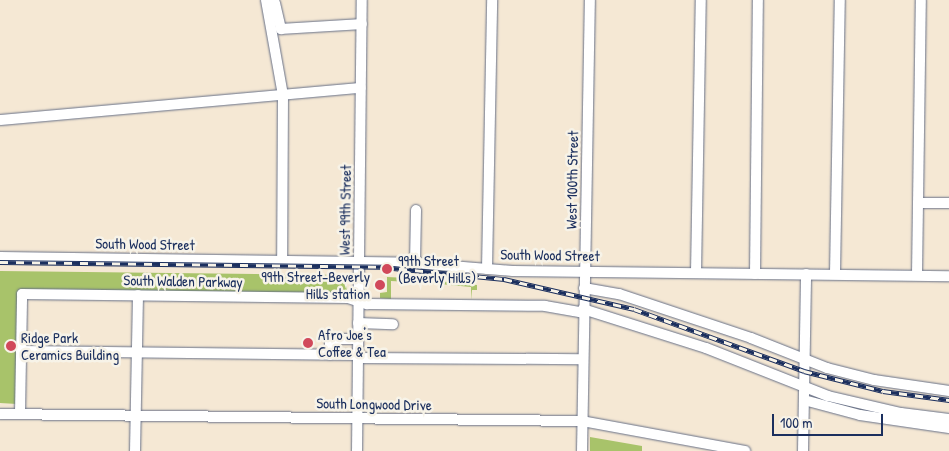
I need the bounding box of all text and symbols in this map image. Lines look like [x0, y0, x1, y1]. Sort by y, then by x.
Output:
street label: West 100th Street [562, 131, 582, 229]
street label: West 99th Street [335, 165, 355, 255]
street label: South Wood Street [95, 234, 195, 254]
street label: South Wood Street [500, 245, 600, 265]
place label: 99th Street (Beverly Hills) [398, 251, 476, 286]
marker: 99th Street (Beverly Hills) [380, 262, 394, 276]
place label: 99th Street–Beverly Hills station [261, 267, 370, 302]
street label: South Walden Parkway [123, 271, 243, 291]
marker: 99th Street–Beverly Hills station [374, 279, 386, 291]
place label: Afro Joe's Coffee & Tea [318, 325, 386, 360]
place label: Ridge Park Ceramics Building [21, 328, 119, 363]
marker: Afro Joe's Coffee & Tea [302, 337, 314, 349]
marker: Ridge Park Ceramics Building [5, 340, 17, 352]
street label: South Longwood Drive [316, 394, 432, 414]
scale bar [774, 404, 885, 436]
text: 100 m [780, 412, 813, 433]

